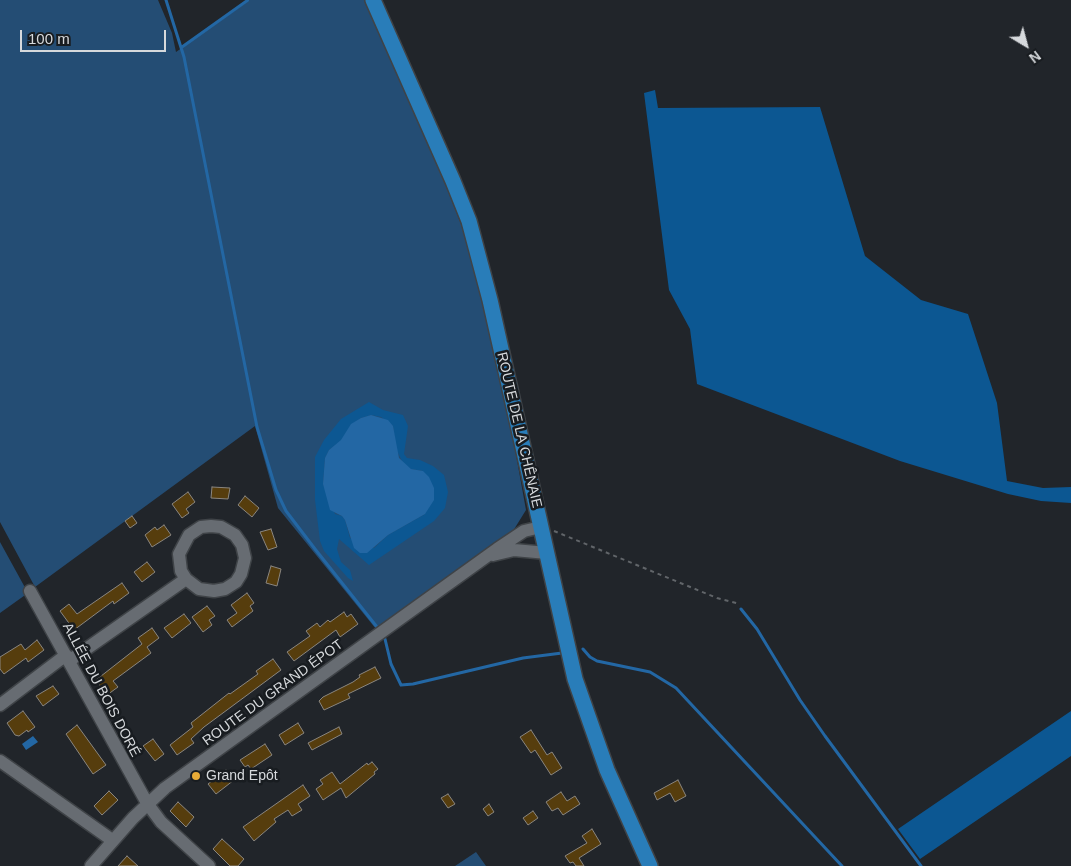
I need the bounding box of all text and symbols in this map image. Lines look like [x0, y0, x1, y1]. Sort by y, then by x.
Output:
scale bar [22, 20, 169, 52]
north arrow [1001, 20, 1051, 70]
text: 100 m [28, 30, 70, 47]
text: N [1026, 48, 1044, 66]
street label: ROUTE DE LA CHÊNAIE [493, 350, 545, 510]
street label: ALLÉE DU BOIS DORÉ [59, 620, 143, 760]
street label: ROUTE DU GRAND ÉPOT [199, 636, 347, 750]
place label: Grand Epôt [206, 768, 278, 784]
marker: Grand Epôt [190, 770, 202, 782]

